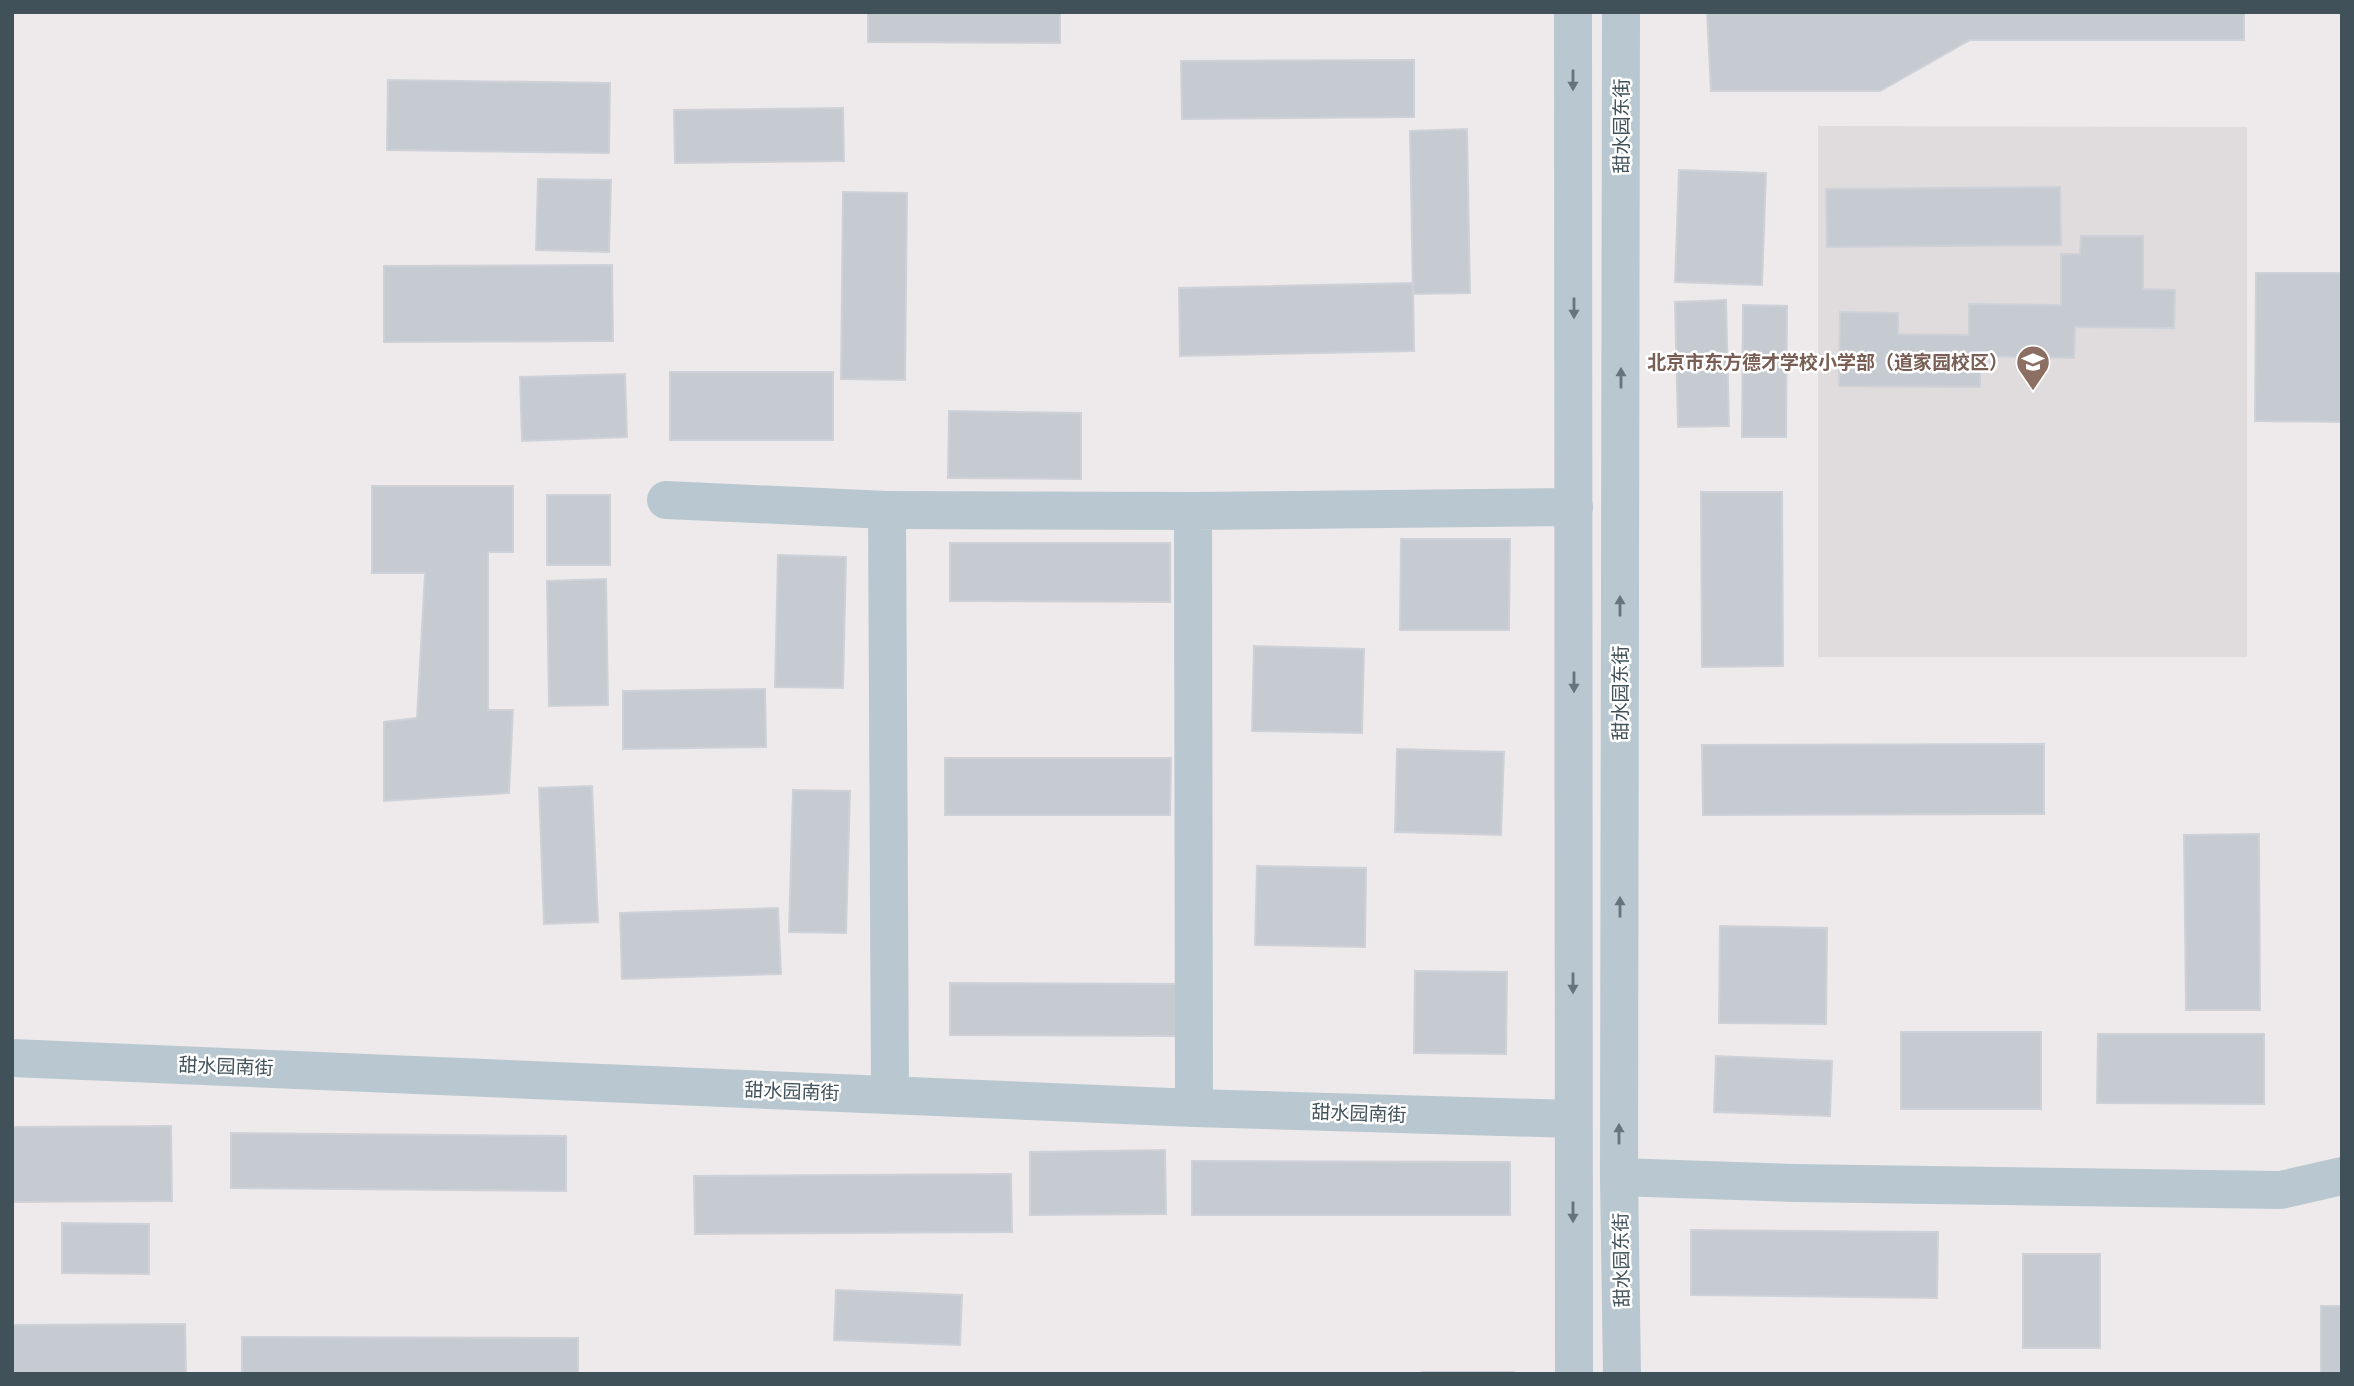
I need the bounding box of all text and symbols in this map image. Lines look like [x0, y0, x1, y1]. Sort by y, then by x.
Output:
one-way arrow [1567, 70, 1579, 92]
street label: 甜水园东街 [1606, 78, 1635, 174]
one-way arrow [1568, 297, 1580, 319]
school or university icon: 北京市东方德才学校小学部（道家园校区） [2014, 343, 2052, 392]
place label: 北京市东方德才学校小学部（道家园校区） [1647, 347, 2008, 376]
one-way arrow [1615, 367, 1627, 389]
one-way arrow [1614, 594, 1626, 616]
street label: 甜水园东街 [1605, 645, 1634, 741]
one-way arrow [1568, 672, 1580, 694]
one-way arrow [1614, 895, 1626, 917]
one-way arrow [1567, 973, 1579, 995]
street label: 甜水园南街 [178, 1049, 274, 1082]
street label: 甜水园南街 [744, 1074, 840, 1107]
street label: 甜水园南街 [1311, 1096, 1407, 1129]
one-way arrow [1613, 1123, 1625, 1145]
one-way arrow [1567, 1201, 1579, 1223]
street label: 甜水园东街 [1605, 1212, 1636, 1308]

